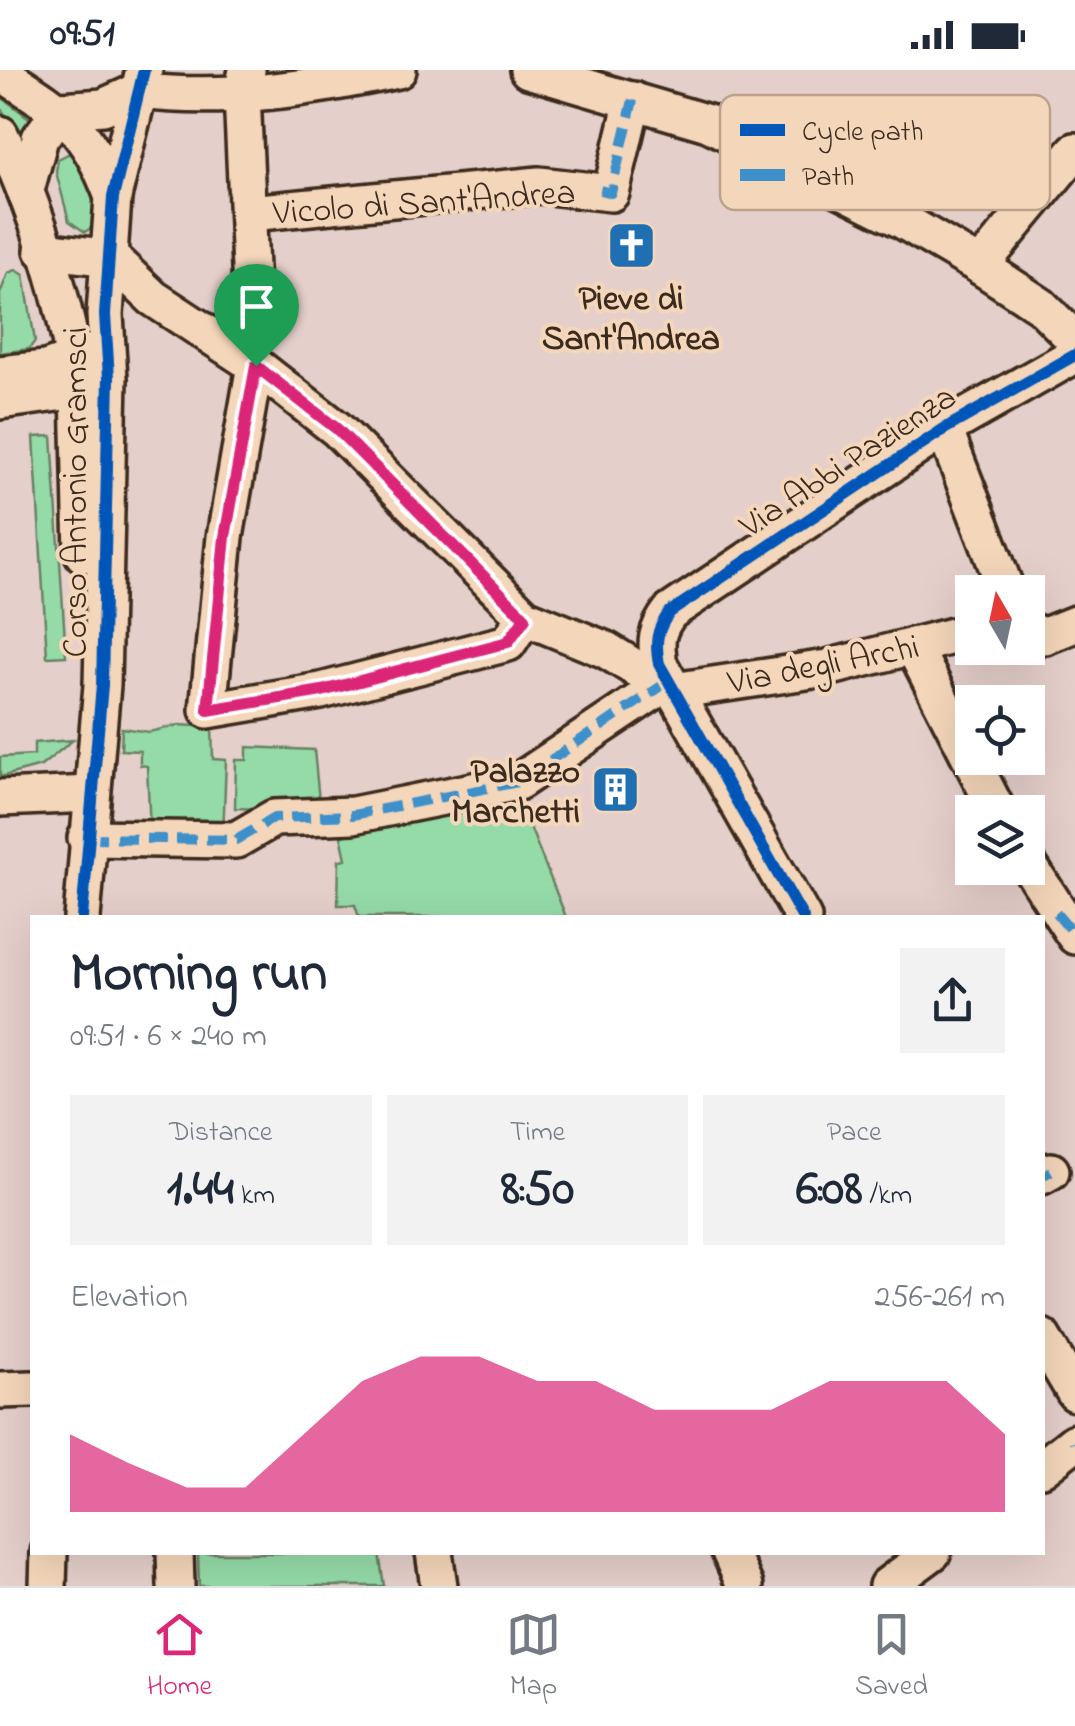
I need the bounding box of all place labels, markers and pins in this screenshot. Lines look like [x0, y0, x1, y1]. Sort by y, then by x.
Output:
church icon: Pieve di Sant'Andrea [605, 219, 657, 271]
pin [214, 264, 299, 367]
place label: Pieve di Sant'Andrea [542, 275, 720, 366]
place label: Palazzo Marchetti [451, 748, 580, 839]
building icon: Palazzo Marchetti [589, 764, 641, 816]

